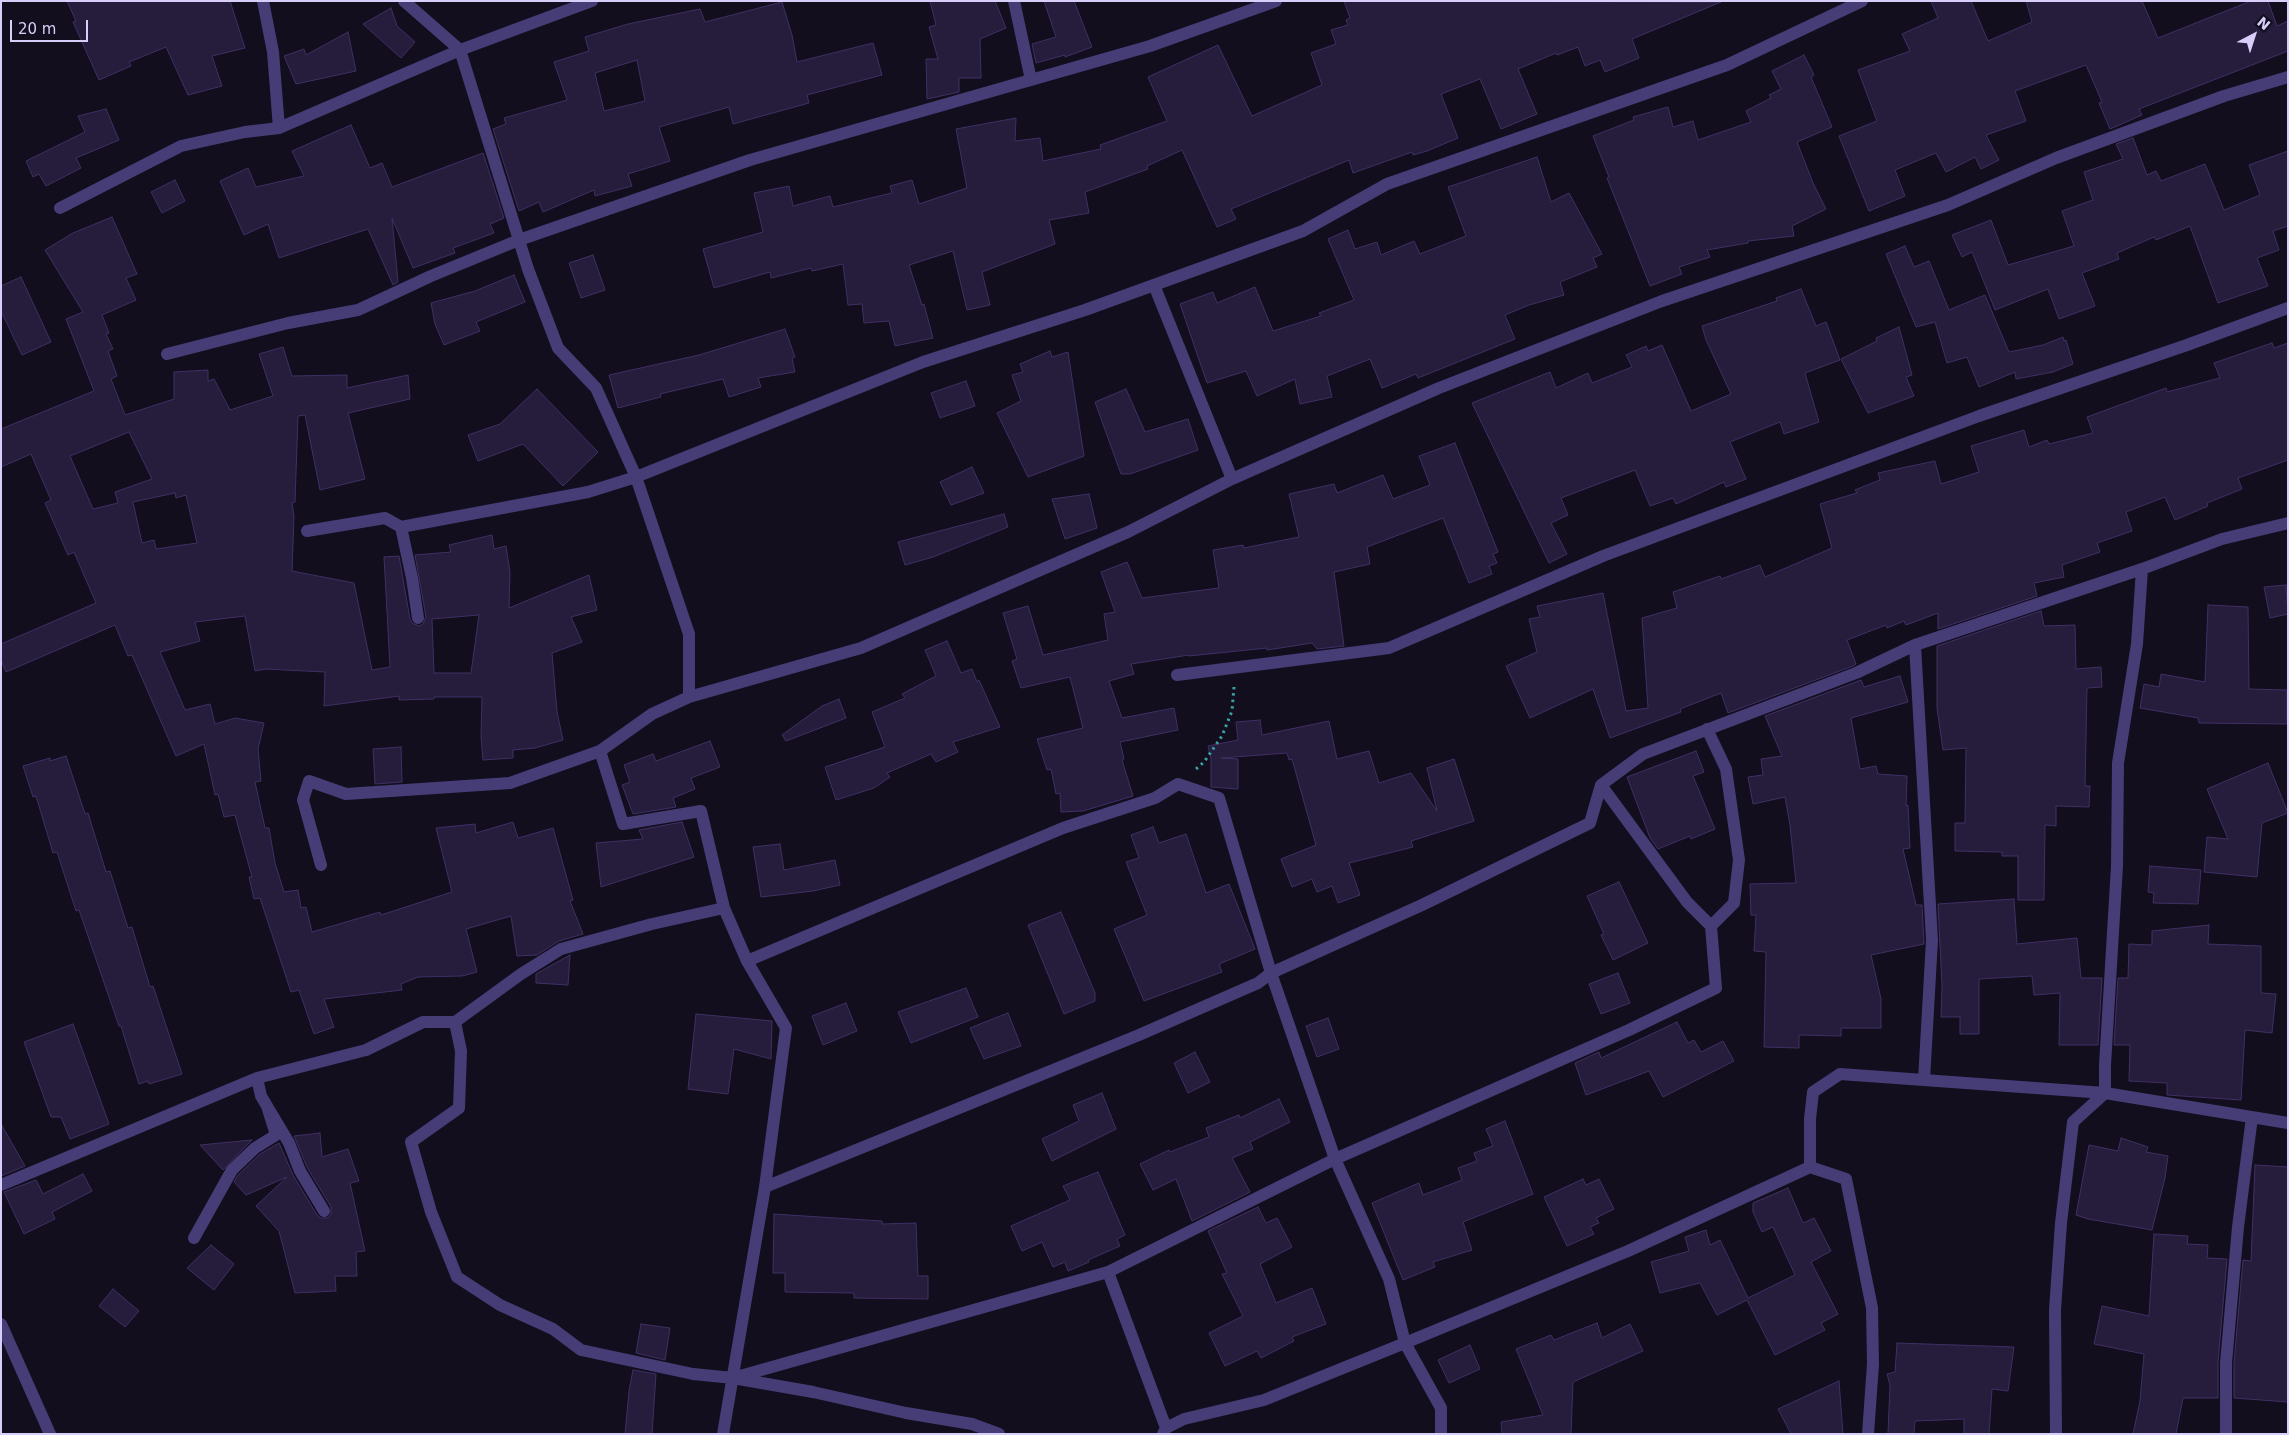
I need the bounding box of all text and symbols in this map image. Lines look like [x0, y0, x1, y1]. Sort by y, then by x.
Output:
scale bar [12, 10, 90, 42]
north arrow [2229, 10, 2279, 60]
text: N [2254, 14, 2273, 33]
text: 20 m [18, 20, 56, 38]

